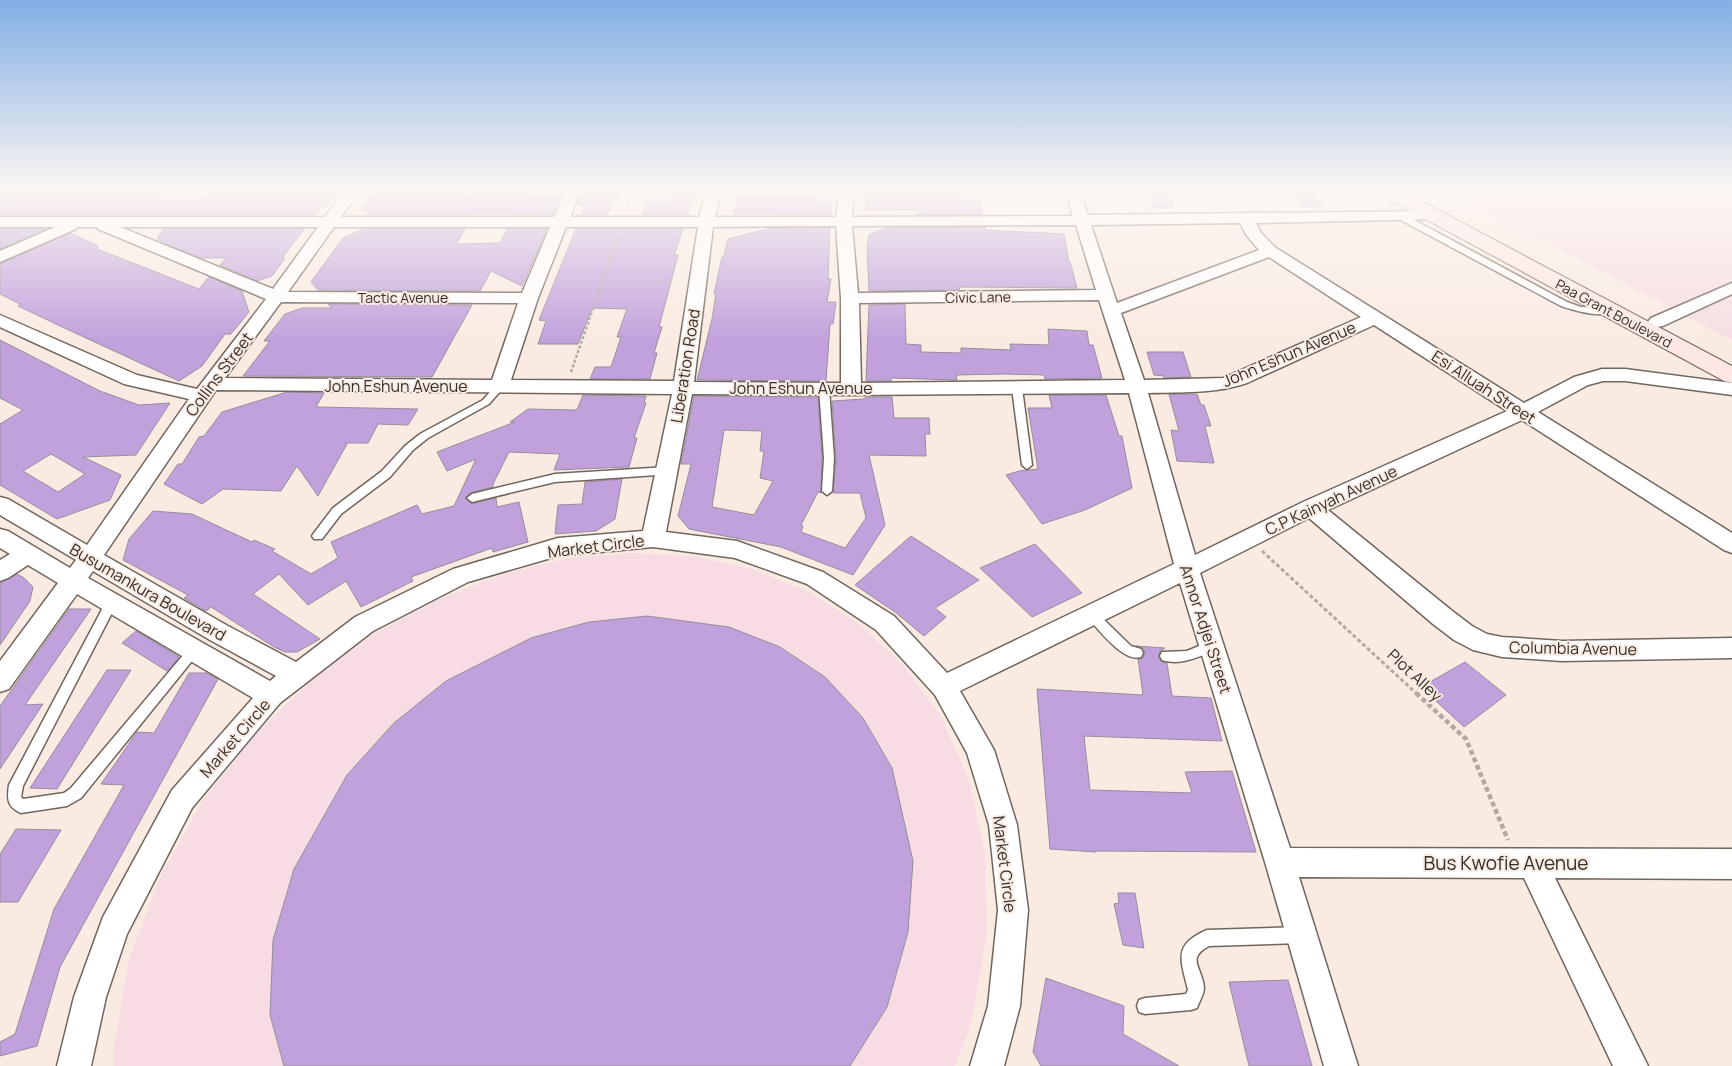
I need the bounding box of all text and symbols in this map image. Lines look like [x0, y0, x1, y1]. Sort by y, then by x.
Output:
street label: Paa Grant Boulevard [1552, 274, 1676, 352]
street label: Civic Lane [945, 287, 1011, 307]
street label: Tactic Avenue [358, 288, 448, 307]
street label: Liberation Road [665, 307, 705, 425]
street label: John Eshun Avenue [1219, 316, 1359, 392]
street label: Collins Street [180, 327, 258, 421]
street label: Esi Alluah Street [1428, 345, 1540, 429]
street label: John Eshun Avenue [324, 375, 468, 397]
street label: John Eshun Avenue [729, 377, 873, 399]
street label: C.P Kainyah Avenue [1261, 460, 1401, 540]
street label: Market Circle [546, 529, 646, 563]
street label: Busumankura Boulevard [66, 538, 230, 646]
street label: Annor Adjei Street [1175, 562, 1237, 696]
street label: Columbia Avenue [1509, 636, 1637, 660]
street label: Plot Alley [1383, 644, 1448, 707]
street label: Market Circle [195, 694, 275, 782]
street label: Market Circle [988, 814, 1022, 914]
street label: Bus Kwofie Avenue [1424, 850, 1588, 876]

